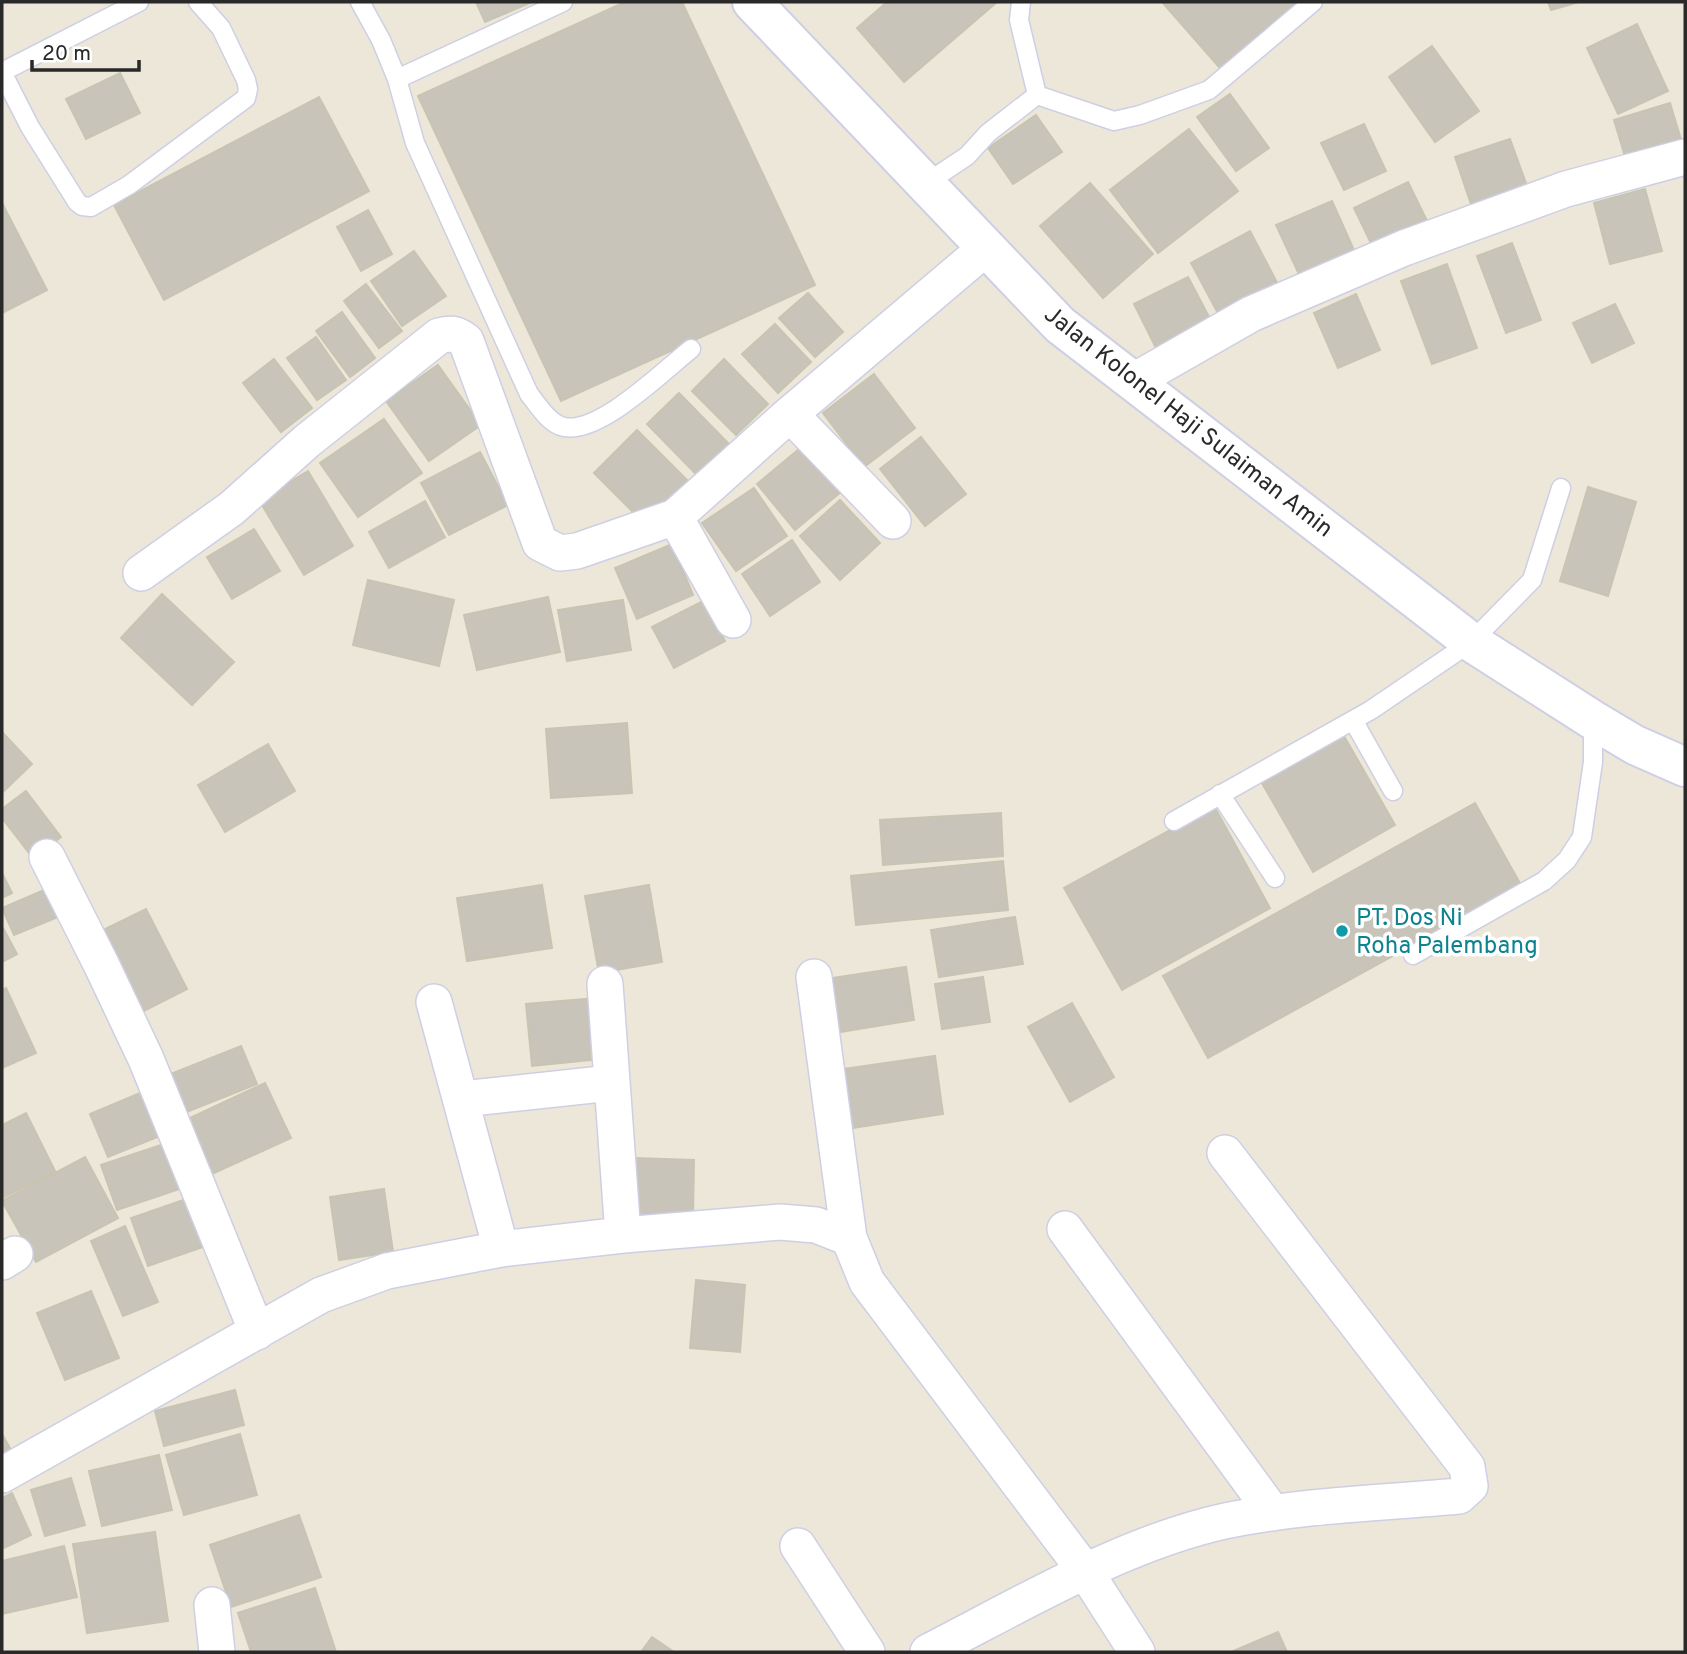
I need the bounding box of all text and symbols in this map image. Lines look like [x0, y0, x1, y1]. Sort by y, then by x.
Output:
scale bar [32, 28, 138, 72]
text: 20 m [42, 41, 91, 68]
street label: Jalan Kolonel Haji Sulaiman Amin [1037, 300, 1338, 545]
place label: PT. Dos Ni Roha Palembang [1356, 904, 1538, 962]
marker: PT. Dos Ni Roha Palembang [1334, 923, 1350, 939]

